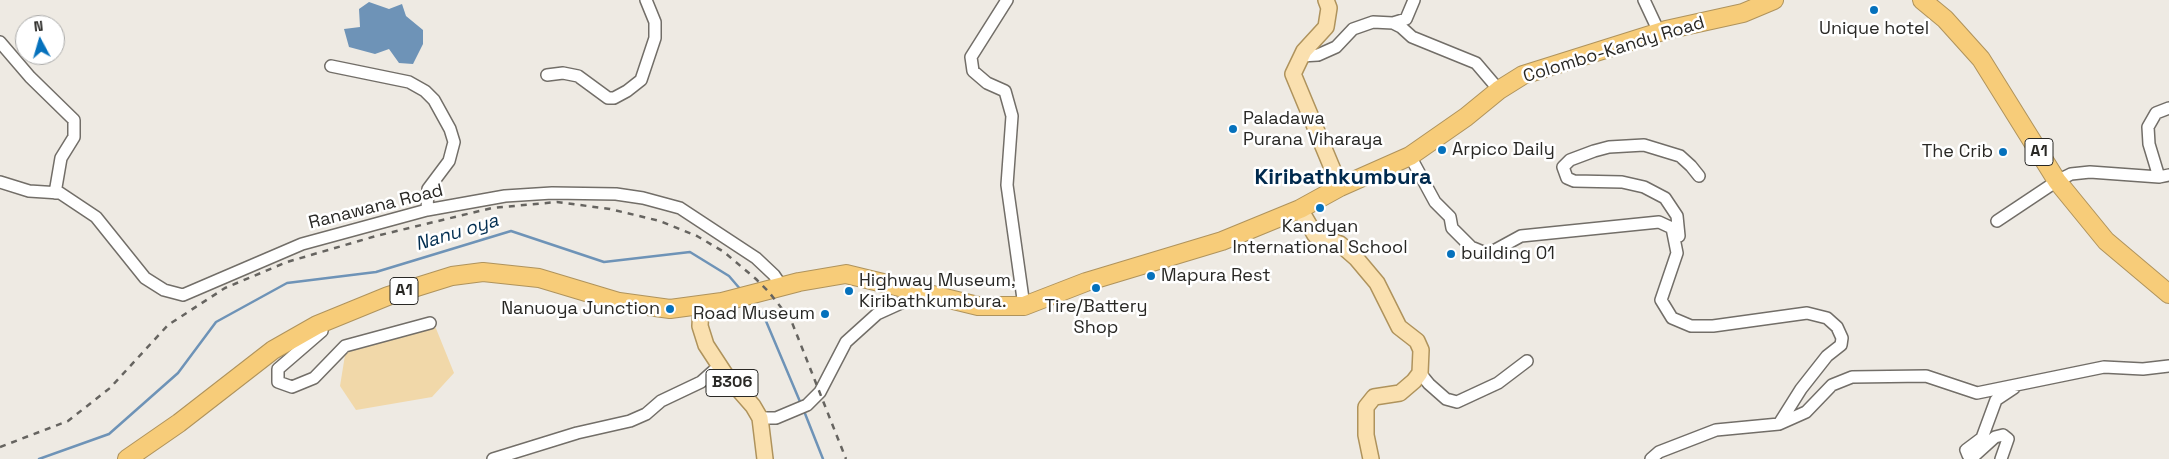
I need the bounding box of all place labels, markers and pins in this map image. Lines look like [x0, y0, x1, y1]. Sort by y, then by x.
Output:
marker: Unique hotel [1868, 4, 1880, 16]
place label: Unique hotel [1819, 18, 1929, 40]
place label: Paladawa Purana Viharaya [1243, 108, 1383, 150]
marker: Paladawa Purana Viharaya [1227, 123, 1239, 135]
place label: Arpico Daily [1452, 139, 1555, 161]
place label: The Crib [1922, 141, 1993, 163]
marker: Arpico Daily [1436, 144, 1448, 156]
marker: The Crib [1997, 146, 2009, 158]
marker: Kandyan International School [1314, 202, 1326, 214]
place label: Kandyan International School [1232, 216, 1408, 258]
place label: building 01 [1461, 243, 1555, 265]
marker: building 01 [1445, 248, 1457, 260]
place label: Mapura Rest [1161, 265, 1271, 287]
place label: Highway Museum, Kiribathkumbura. [859, 270, 1015, 312]
marker: Mapura Rest [1145, 270, 1157, 282]
marker: Tire/Battery Shop [1090, 282, 1102, 294]
marker: Highway Museum, Kiribathkumbura. [843, 285, 855, 297]
place label: Tire/Battery Shop [1044, 296, 1148, 338]
place label: Nanuoya Junction [501, 298, 660, 320]
marker: Nanuoya Junction [664, 303, 676, 315]
place label: Road Museum [693, 303, 815, 325]
marker: Road Museum [819, 308, 831, 320]

